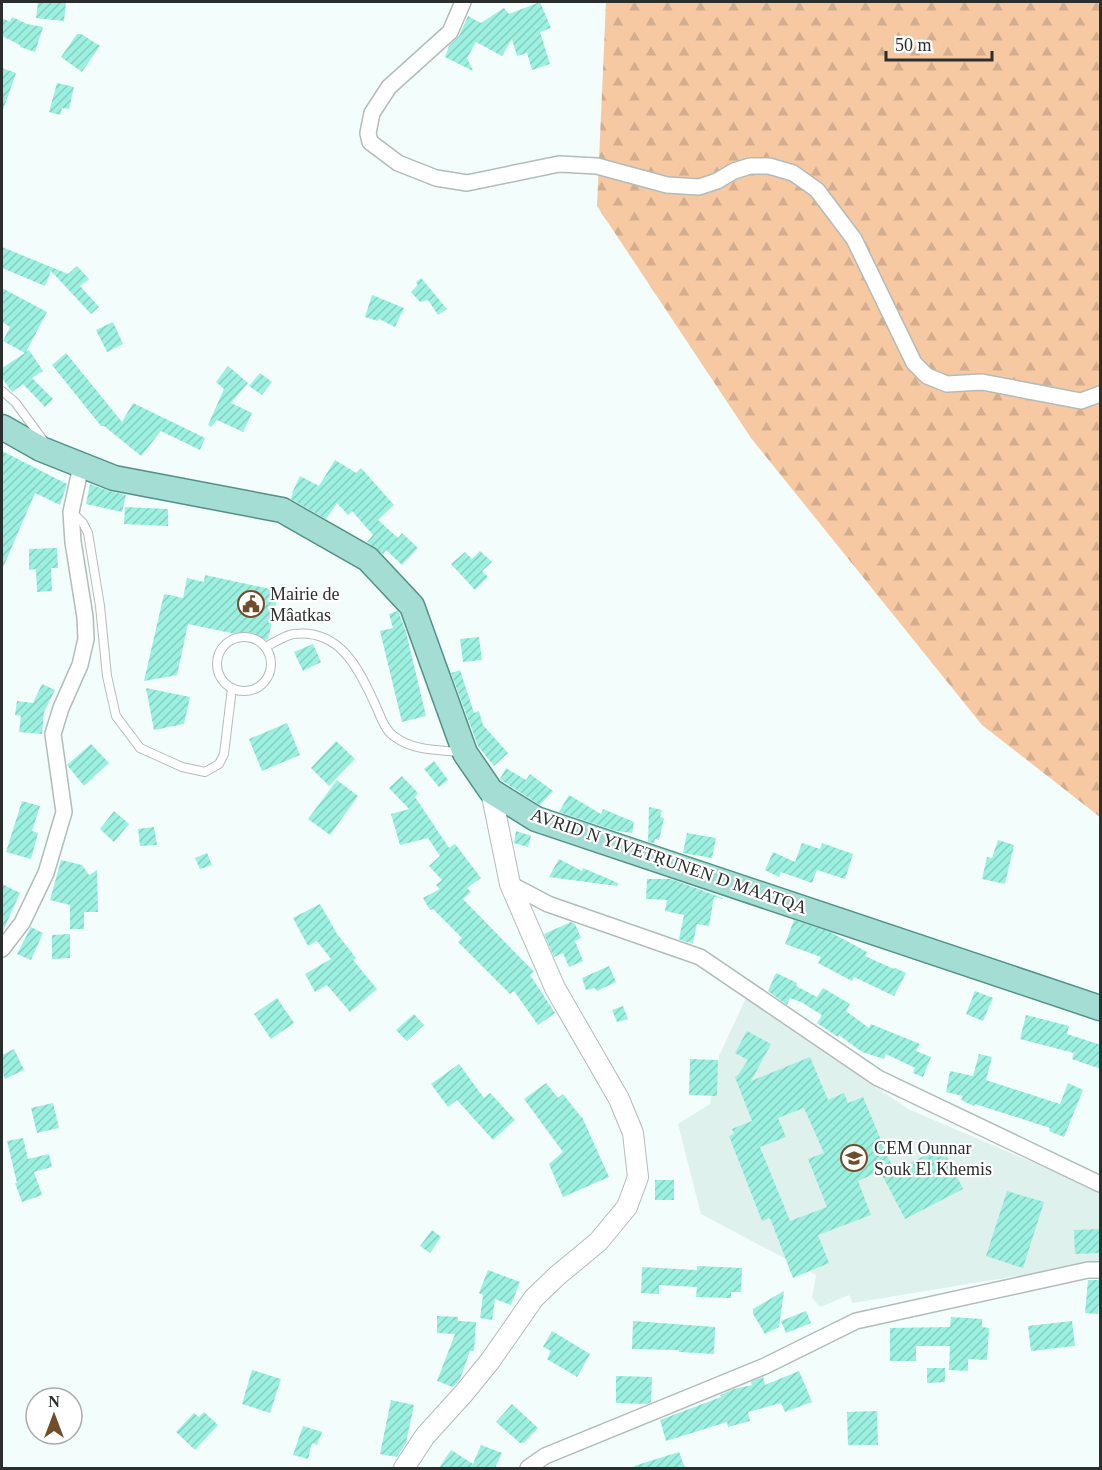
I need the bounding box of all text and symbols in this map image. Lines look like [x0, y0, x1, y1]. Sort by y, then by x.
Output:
scale bar [886, 24, 992, 62]
text: 50 m [895, 35, 932, 55]
place label: Mairie de Mâatkas [270, 584, 339, 625]
public building icon: Mairie de Mâatkas [236, 589, 266, 619]
street label: AVRID N YIVETṚUNEN D MAATQA [528, 804, 810, 918]
place label: CEM Ounnar Souk El Khemis [874, 1138, 992, 1179]
school or university icon: CEM Ounnar Souk El Khemis [839, 1143, 869, 1173]
north arrow [24, 1386, 84, 1446]
text: N [48, 1393, 60, 1410]

